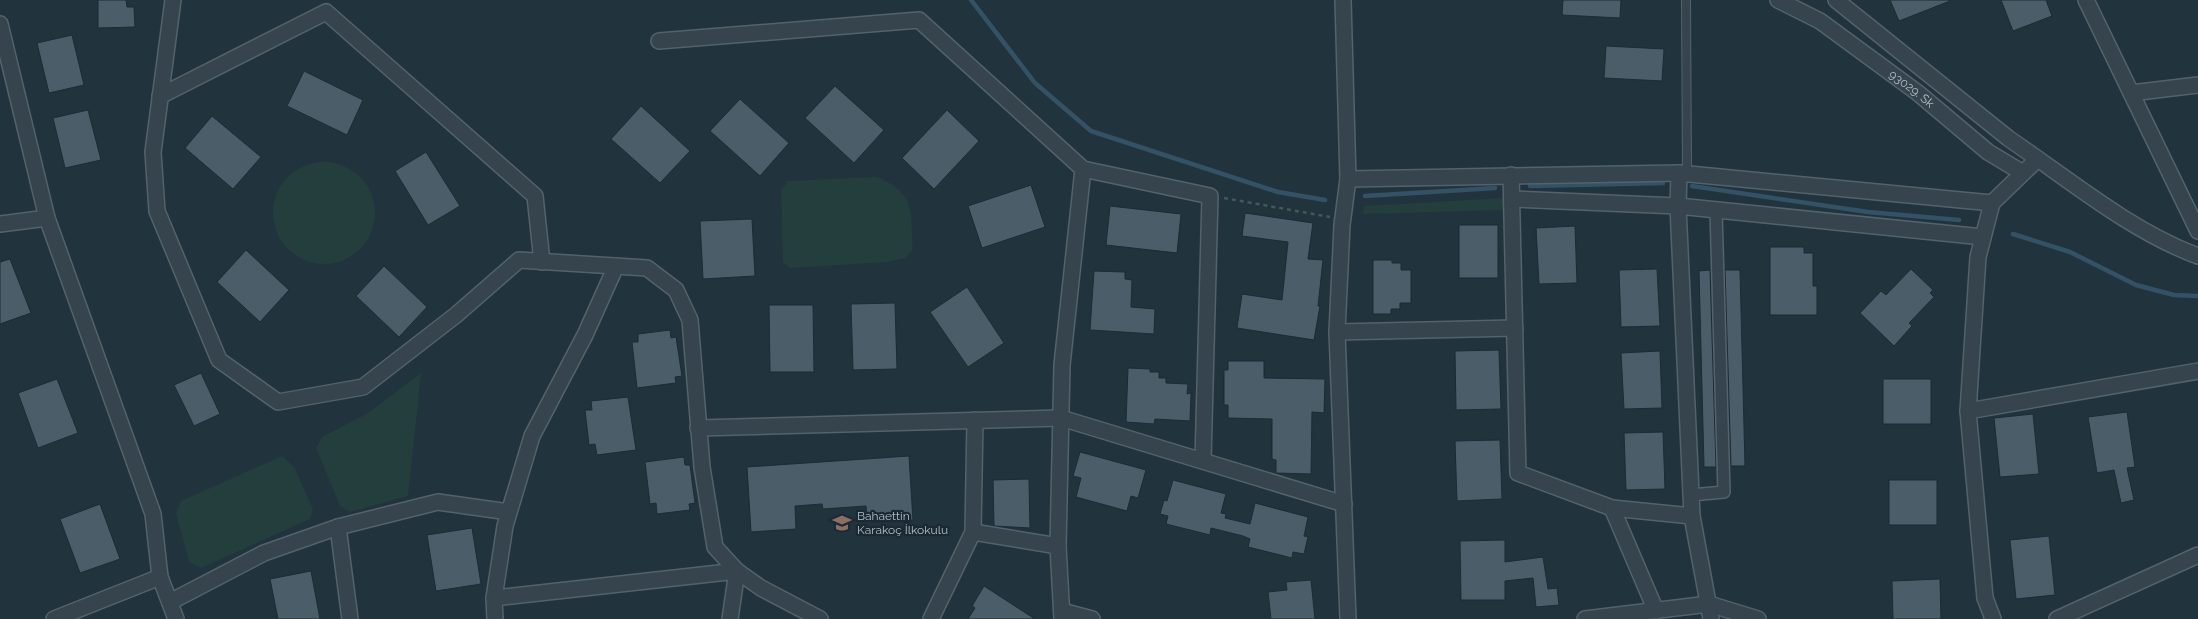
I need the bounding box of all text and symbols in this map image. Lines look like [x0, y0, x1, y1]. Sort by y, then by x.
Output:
street label: 93029. Sk [1886, 67, 1938, 111]
place label: Bahaettin Karakoç İlkokulu [857, 509, 948, 537]
school or university icon: Bahaettin Karakoç İlkokulu [831, 512, 853, 534]

